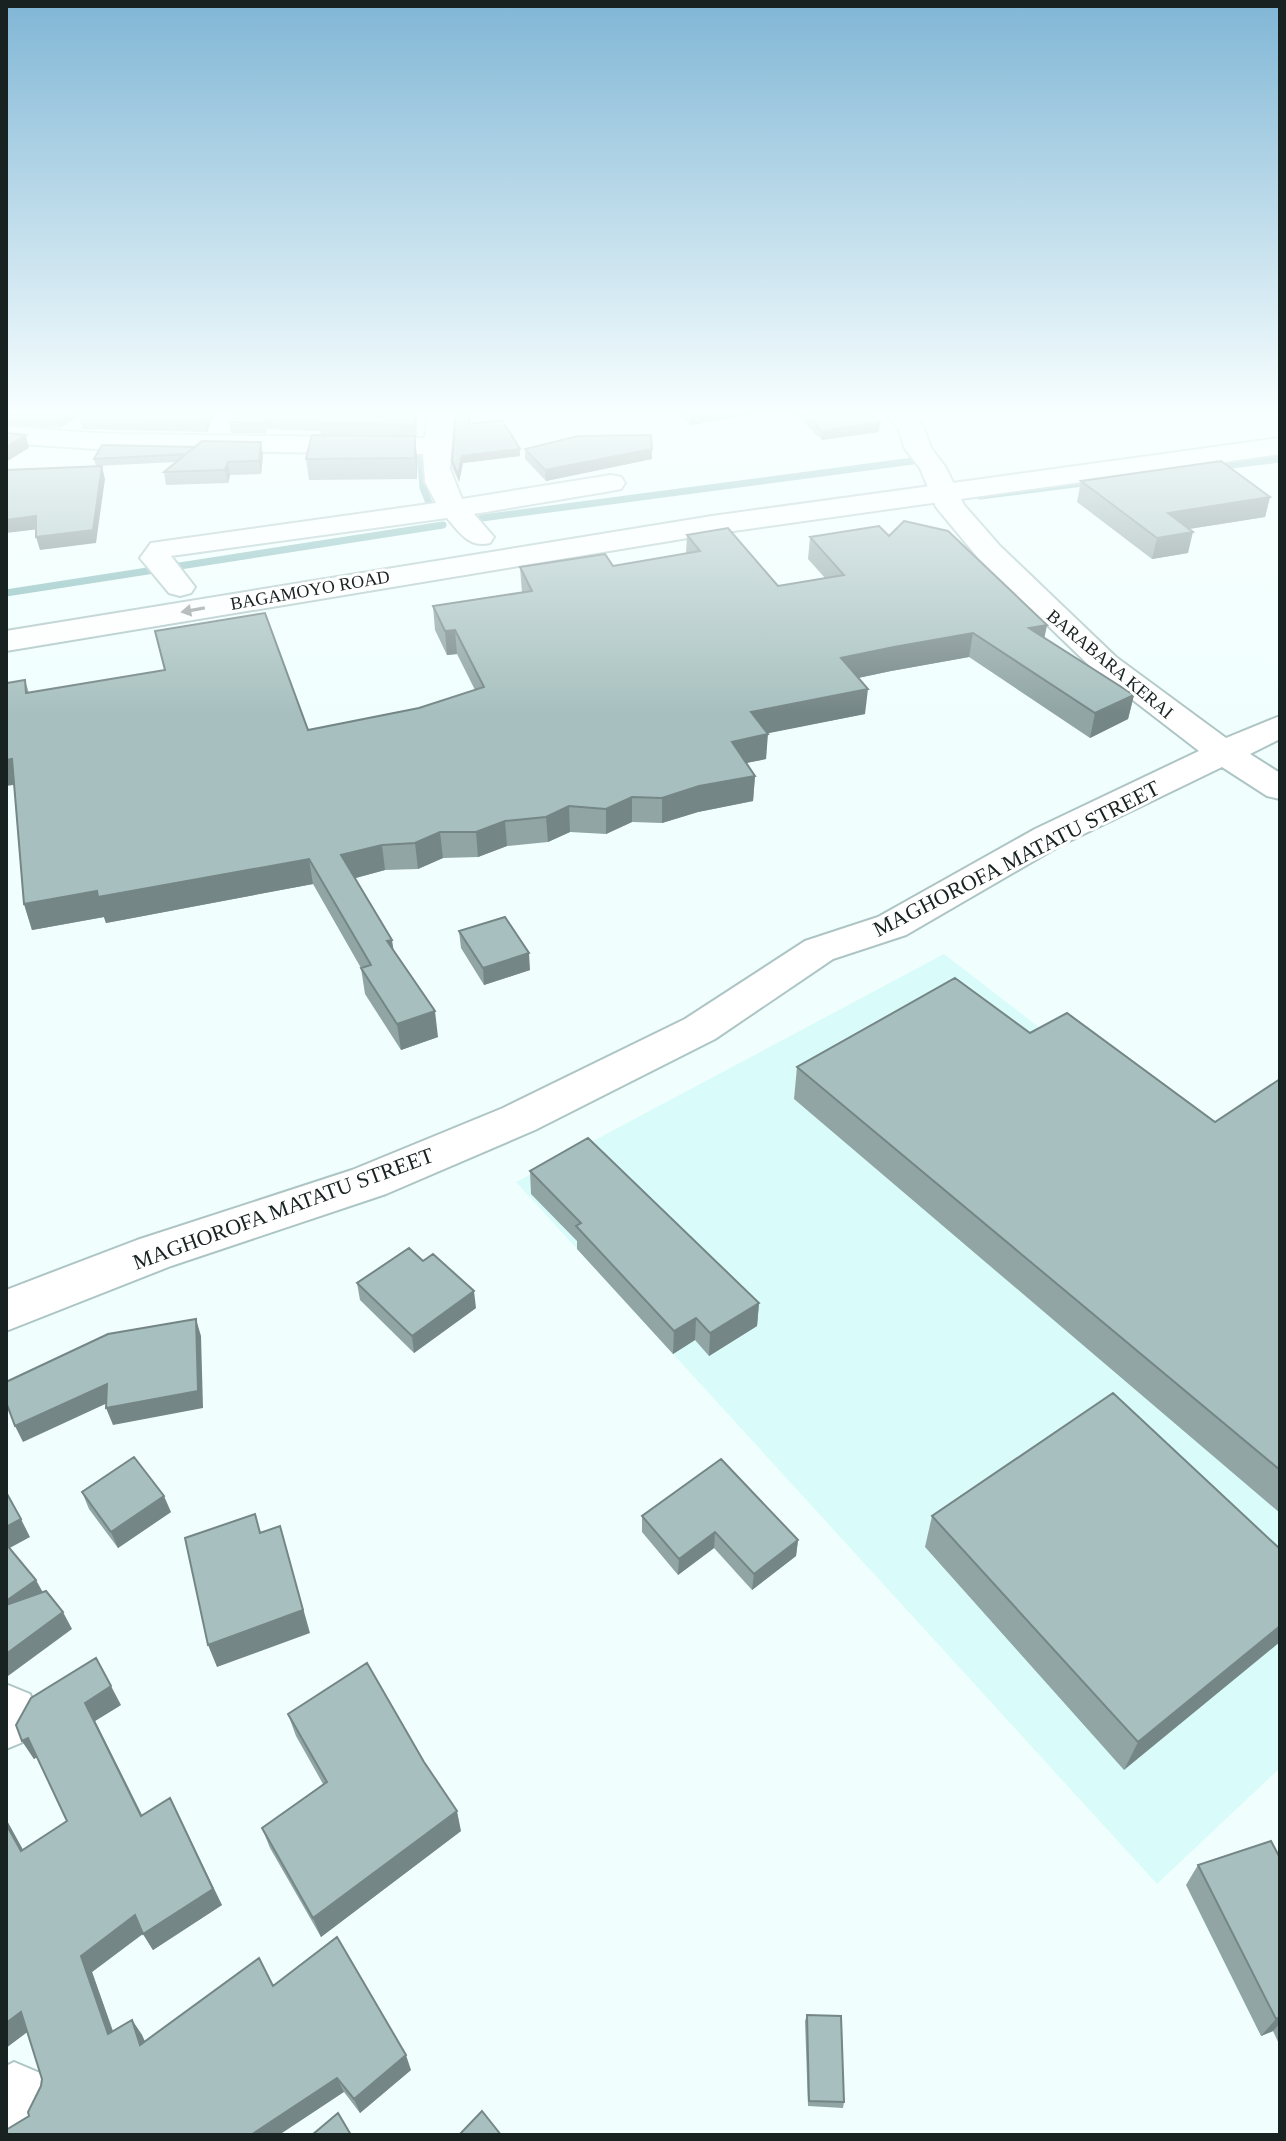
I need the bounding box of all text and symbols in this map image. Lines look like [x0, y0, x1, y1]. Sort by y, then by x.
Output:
street label: BAGAMOYO ROAD [229, 566, 391, 614]
one-way arrow [180, 604, 205, 617]
street label: BARABARA KERAI [1043, 605, 1177, 723]
street label: MAGHOROFA MATATU STREET [869, 775, 1164, 942]
street label: MAGHOROFA MATATU STREET [129, 1142, 437, 1275]

